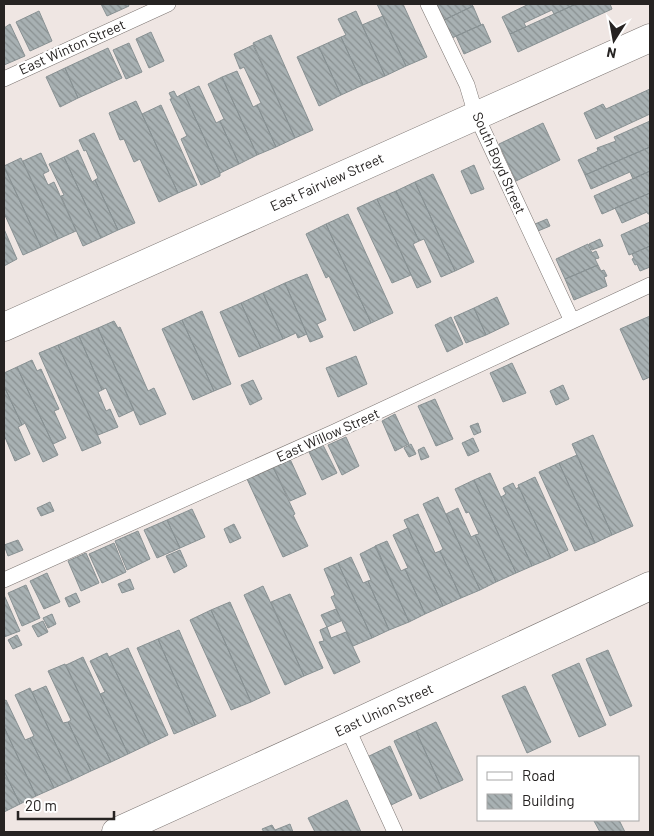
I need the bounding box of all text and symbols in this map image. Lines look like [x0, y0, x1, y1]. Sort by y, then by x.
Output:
street label: East Winton Street [16, 15, 128, 78]
north arrow [589, 15, 639, 65]
text: N [605, 44, 618, 62]
street label: South Boyd Street [469, 109, 530, 216]
street label: East Fairview Street [267, 149, 386, 214]
street label: East Willow Street [274, 404, 382, 465]
street label: East Union Street [332, 679, 436, 740]
legend [477, 756, 639, 821]
text: Road [522, 766, 555, 784]
scale bar [18, 788, 114, 820]
text: Building [522, 791, 575, 809]
text: 20 m [25, 796, 57, 814]

